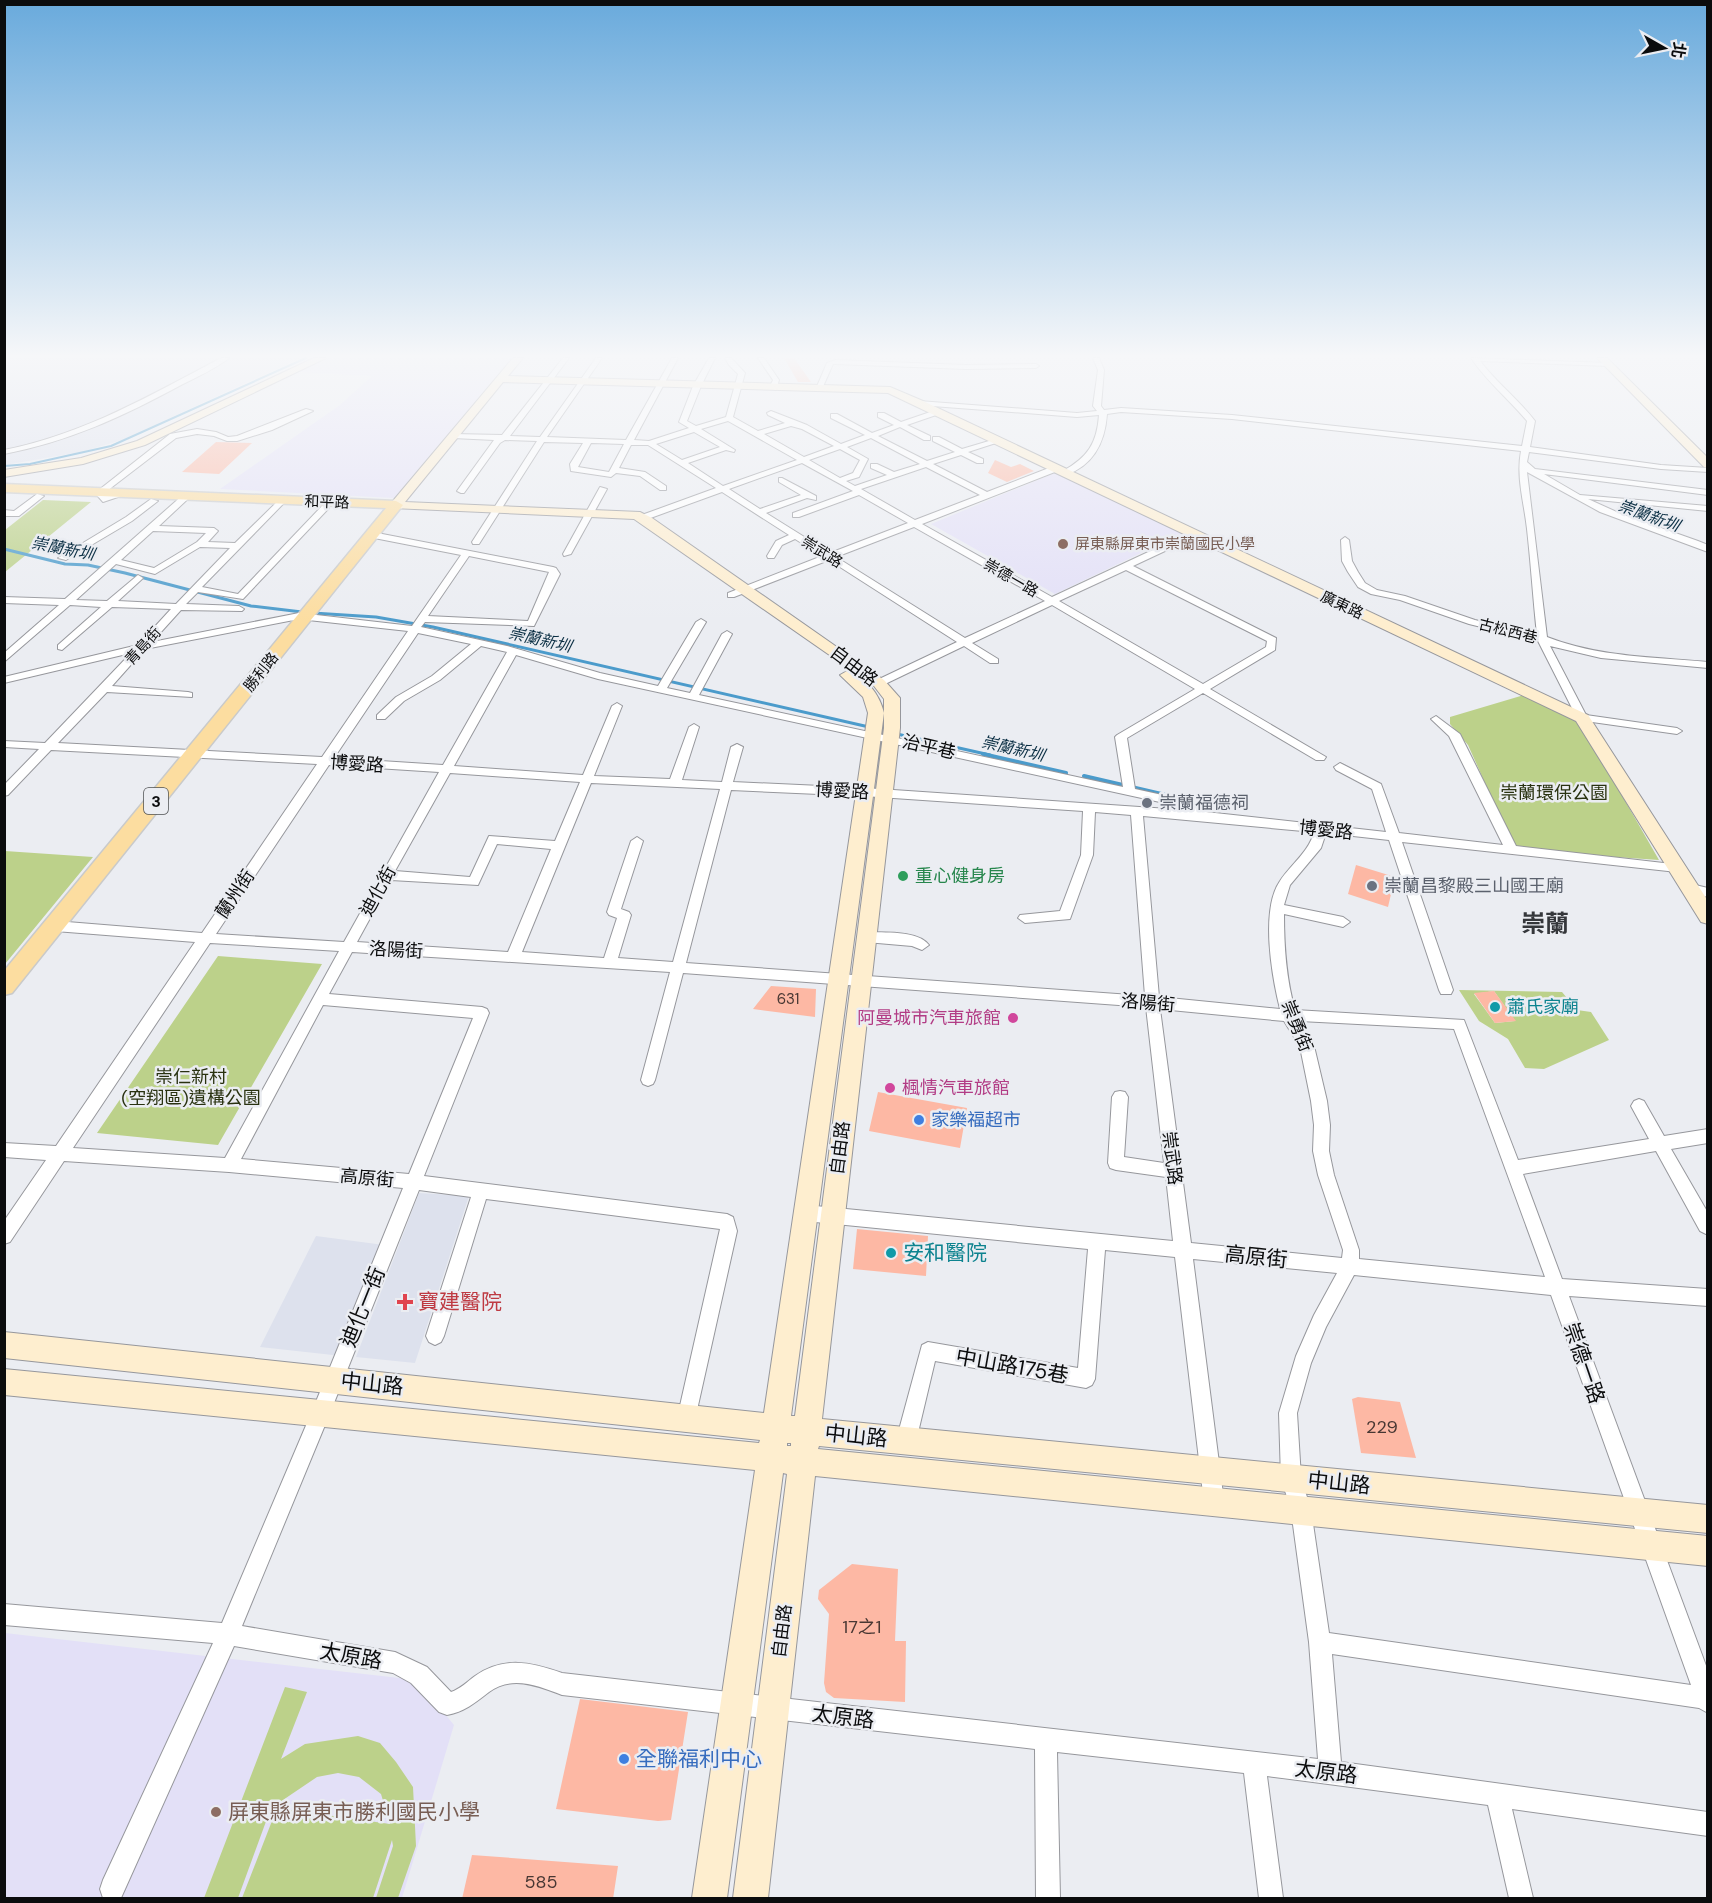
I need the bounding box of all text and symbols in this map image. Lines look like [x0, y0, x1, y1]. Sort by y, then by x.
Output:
north arrow [1634, 18, 1694, 78]
text: 北 [1667, 41, 1690, 60]
street label: 和平路 [304, 491, 350, 513]
water label: 崇蘭新圳 [1615, 495, 1684, 537]
water label: 崇蘭新圳 [29, 532, 98, 565]
street label: 崇武路 [798, 532, 846, 572]
place label: 屏東縣屏東市崇蘭國民小學 [1075, 534, 1255, 554]
marker: 屏東縣屏東市崇蘭國民小學 [1056, 537, 1070, 551]
street label: 崇德一路 [980, 554, 1042, 602]
street label: 廣東路 [1317, 586, 1367, 624]
street label: 古松西巷 [1476, 614, 1540, 648]
water label: 崇蘭新圳 [506, 622, 575, 657]
street label: 青島街 [121, 623, 165, 669]
street label: 自由路 [825, 640, 883, 692]
street label: 勝利路 [239, 648, 283, 696]
street label: 治平巷 [900, 729, 958, 765]
water label: 崇蘭新圳 [979, 731, 1048, 766]
street label: 博愛路 [329, 750, 385, 778]
street label: 博愛路 [814, 778, 870, 804]
park label: 崇蘭環保公園 [1500, 781, 1608, 805]
road number: 3 [144, 788, 168, 814]
place label: 崇蘭福德祠 [1159, 791, 1249, 815]
marker: 崇蘭福德祠 [1140, 796, 1154, 810]
street label: 博愛路 [1298, 815, 1354, 845]
street label: 迪化街 [354, 862, 402, 920]
place label: 重心健身房 [915, 864, 1005, 888]
street label: 蘭州街 [210, 865, 260, 923]
marker: 重心健身房 [896, 869, 910, 883]
place label: 崇蘭昌黎殿三山國王廟 [1384, 874, 1564, 898]
marker: 崇蘭昌黎殿三山國王廟 [1365, 879, 1379, 893]
district label: 崇蘭 [1521, 908, 1569, 939]
street label: 洛陽街 [368, 937, 424, 963]
house number: 631 [777, 989, 799, 1009]
street label: 洛陽街 [1120, 989, 1176, 1017]
place label: 蕭氏家廟 [1507, 995, 1579, 1019]
street label: 崇勇街 [1276, 996, 1318, 1056]
marker: 蕭氏家廟 [1488, 1000, 1502, 1014]
place label: 阿曼城市汽車旅館 [857, 1006, 1001, 1030]
marker: 阿曼城市汽車旅館 [1006, 1011, 1020, 1025]
park label: 崇仁新村 (空翔區)遺構公園 [121, 1065, 261, 1110]
place label: 楓情汽車旅館 [902, 1076, 1010, 1100]
marker: 楓情汽車旅館 [883, 1081, 897, 1095]
place label: 家樂福超市 [931, 1108, 1021, 1132]
marker: 家樂福超市 [912, 1113, 926, 1127]
street label: 自由路 [825, 1120, 855, 1176]
street label: 崇武路 [1157, 1130, 1187, 1186]
street label: 高原街 [339, 1164, 395, 1192]
place label: 安和醫院 [903, 1239, 987, 1267]
street label: 高原街 [1223, 1240, 1289, 1274]
marker: 安和醫院 [884, 1246, 898, 1260]
street label: 迪化一街 [334, 1263, 392, 1351]
place label: 寶建醫院 [418, 1288, 502, 1316]
marker: 寶建醫院 [396, 1293, 414, 1311]
street label: 崇德一路 [1557, 1319, 1611, 1407]
street label: 中山路175巷 [953, 1342, 1071, 1390]
street label: 中山路 [339, 1367, 405, 1401]
house number: 229 [1366, 1415, 1398, 1439]
street label: 中山路 [823, 1419, 889, 1453]
street label: 中山路 [1306, 1466, 1372, 1500]
street label: 自由路 [767, 1603, 797, 1659]
house number: 17之1 [843, 1615, 881, 1639]
street label: 太原路 [318, 1637, 384, 1675]
street label: 太原路 [810, 1699, 876, 1735]
place label: 全聯福利中心 [636, 1745, 762, 1773]
marker: 全聯福利中心 [617, 1752, 631, 1766]
street label: 太原路 [1293, 1754, 1359, 1790]
place label: 屏東縣屏東市勝利國民小學 [228, 1798, 480, 1826]
marker: 屏東縣屏東市勝利國民小學 [209, 1805, 223, 1819]
house number: 585 [525, 1870, 557, 1894]

